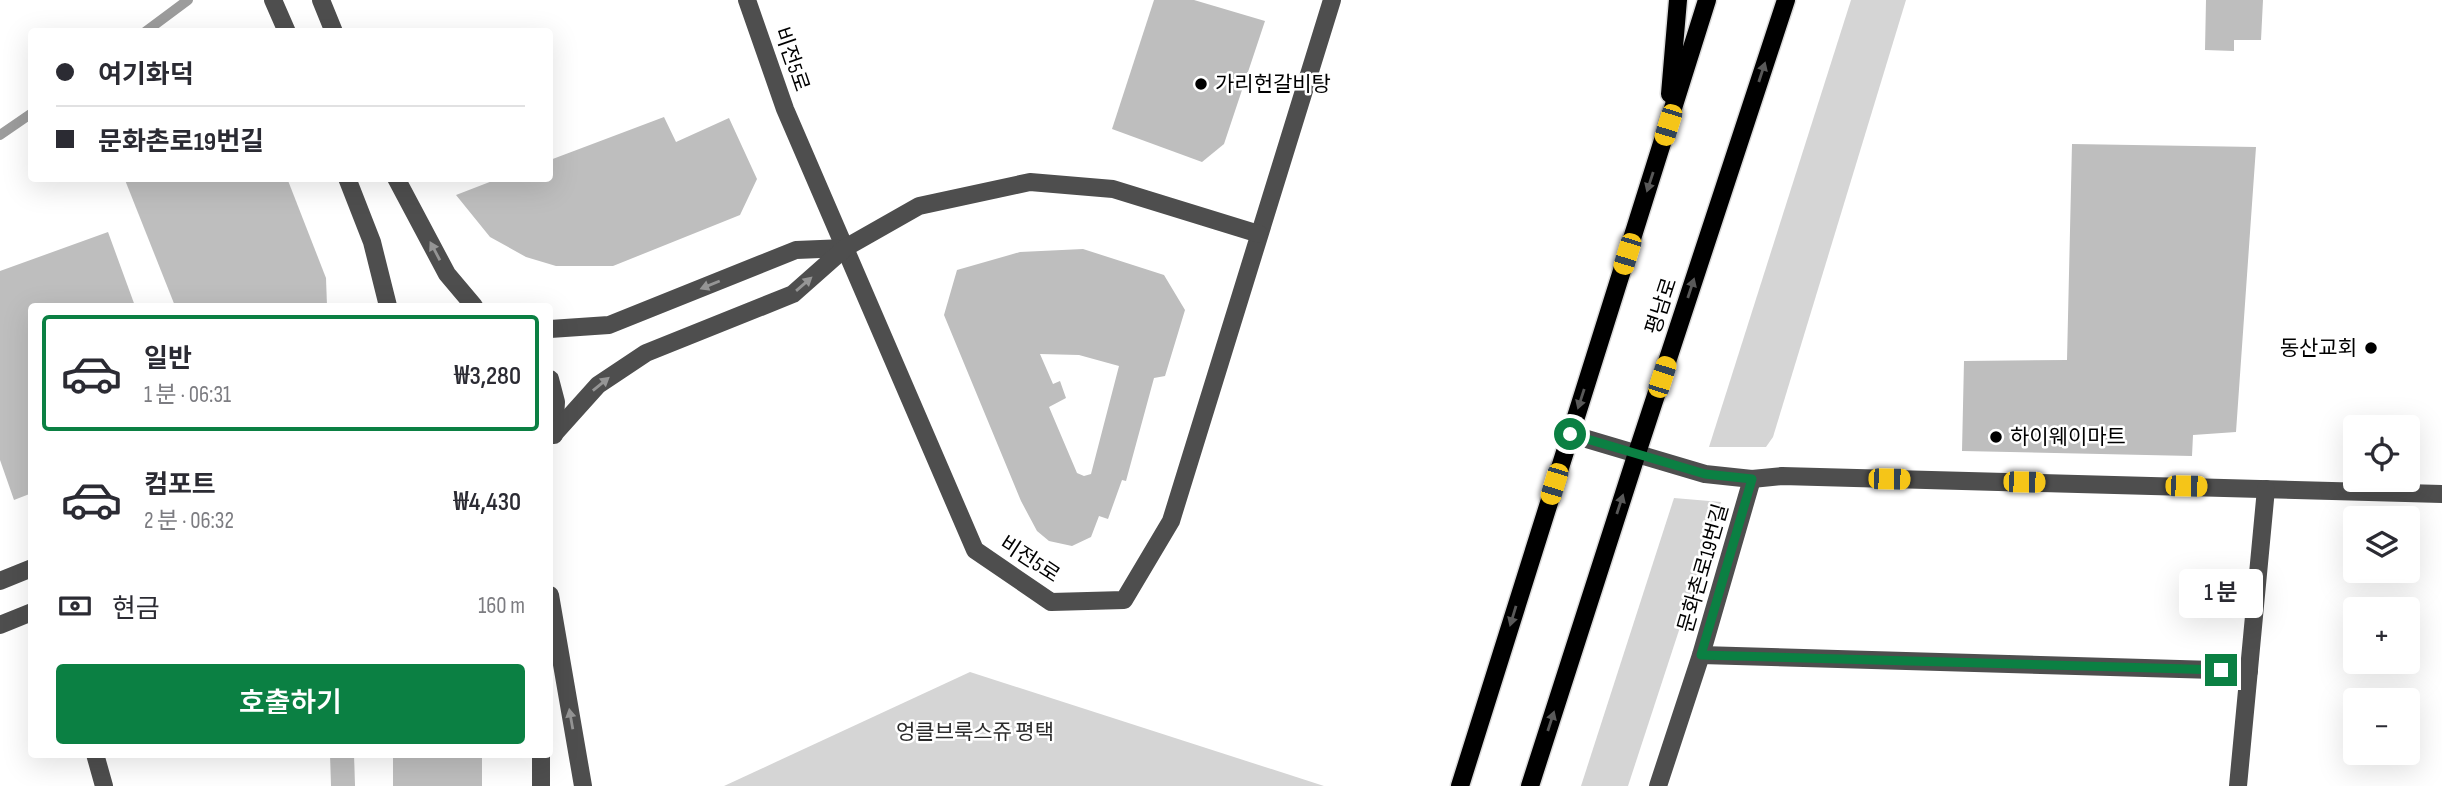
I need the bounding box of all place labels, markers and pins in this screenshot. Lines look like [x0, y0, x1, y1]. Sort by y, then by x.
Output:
place label: 가리헌갈비탕 [1215, 72, 1331, 97]
marker: 가리헌갈비탕 [1193, 76, 1209, 92]
place label: 동산교회 [2280, 336, 2357, 361]
marker: 동산교회 [2363, 340, 2379, 356]
place label: 하이웨이마트 [2010, 425, 2126, 450]
marker: 하이웨이마트 [1988, 429, 2004, 445]

